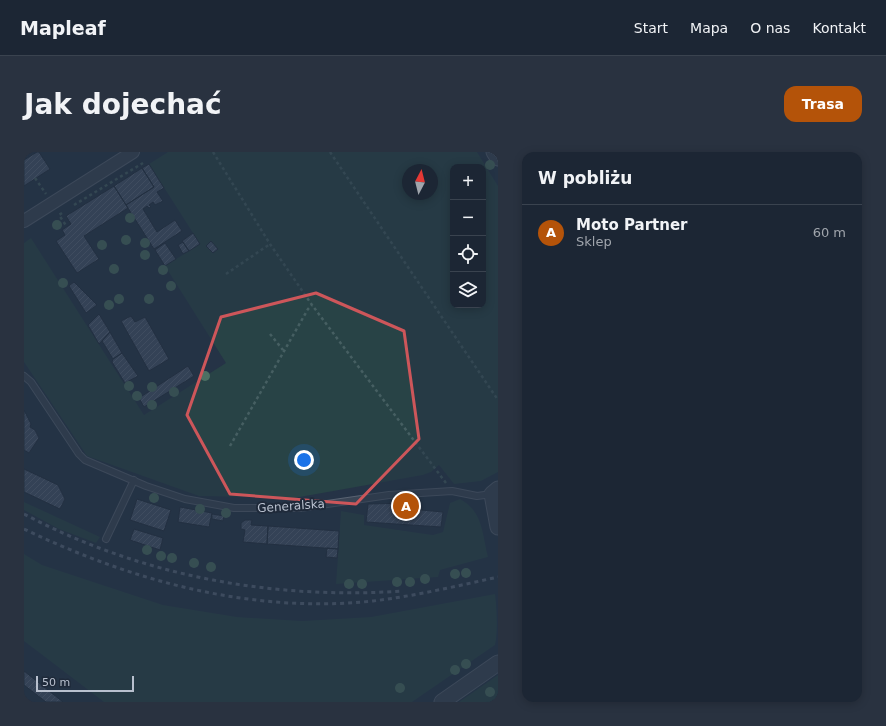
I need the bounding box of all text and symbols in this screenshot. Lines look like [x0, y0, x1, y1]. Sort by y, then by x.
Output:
text: Mapleaf [20, 17, 106, 39]
text: Start [634, 20, 668, 36]
text: Mapa [690, 20, 728, 36]
text: O nas [750, 20, 790, 36]
text: Kontakt [812, 20, 866, 36]
button: Trasa [784, 86, 862, 122]
text: Jak dojechać [24, 88, 222, 121]
north arrow [402, 164, 438, 200]
map controls [450, 164, 486, 308]
button: + [450, 164, 486, 200]
text: W pobliżu [538, 168, 632, 188]
button: − [450, 200, 486, 236]
text: Moto Partner [576, 216, 687, 234]
text: A [546, 225, 556, 240]
text: 60 m [813, 225, 846, 240]
text: Sklep [576, 234, 612, 249]
button: locate [450, 236, 486, 272]
button: layers [450, 272, 486, 308]
your location [294, 450, 314, 470]
pin: A [393, 491, 419, 521]
street label: Generalska [257, 497, 325, 515]
scale bar [36, 674, 134, 693]
text: 50 m [42, 676, 70, 689]

